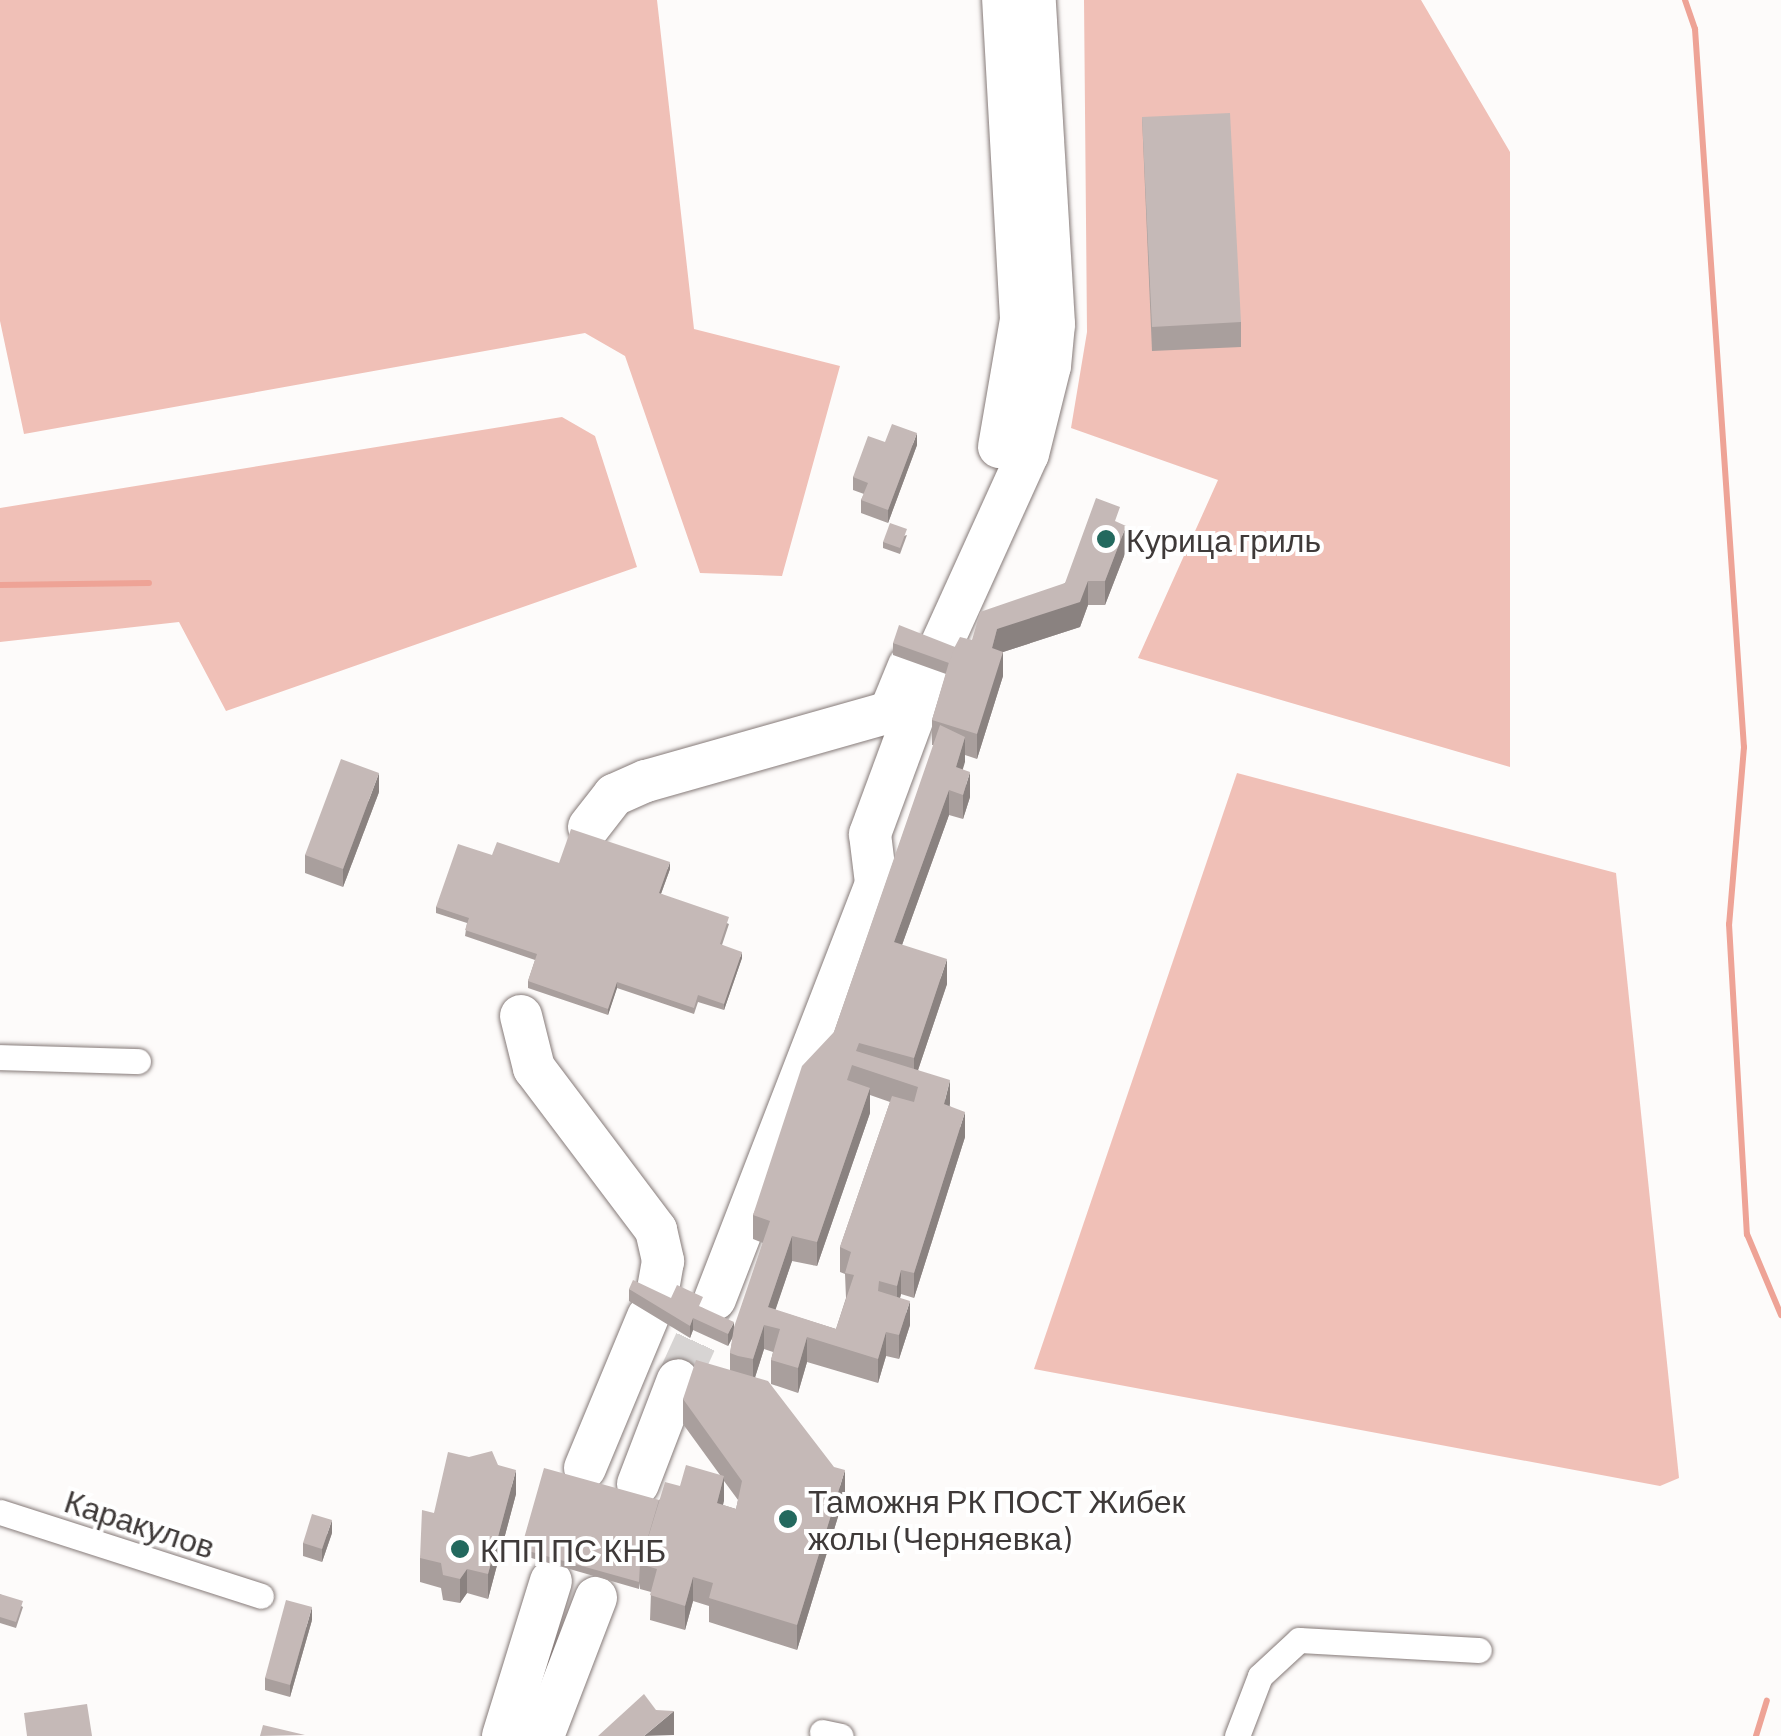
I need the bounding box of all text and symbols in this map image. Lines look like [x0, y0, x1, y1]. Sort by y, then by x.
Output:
place label: Курица гриль [1126, 520, 1321, 558]
marker: Курица гриль [1095, 528, 1117, 550]
street label: Каракулов [60, 1481, 220, 1565]
place label: Таможня РК ПОСТ Жибек жолы (Черняевка) [808, 1482, 1186, 1557]
marker: Таможня РК ПОСТ Жибек жолы (Черняевка) [777, 1508, 799, 1530]
place label: КПП ПС КНБ [480, 1530, 666, 1568]
marker: КПП ПС КНБ [449, 1538, 471, 1560]

